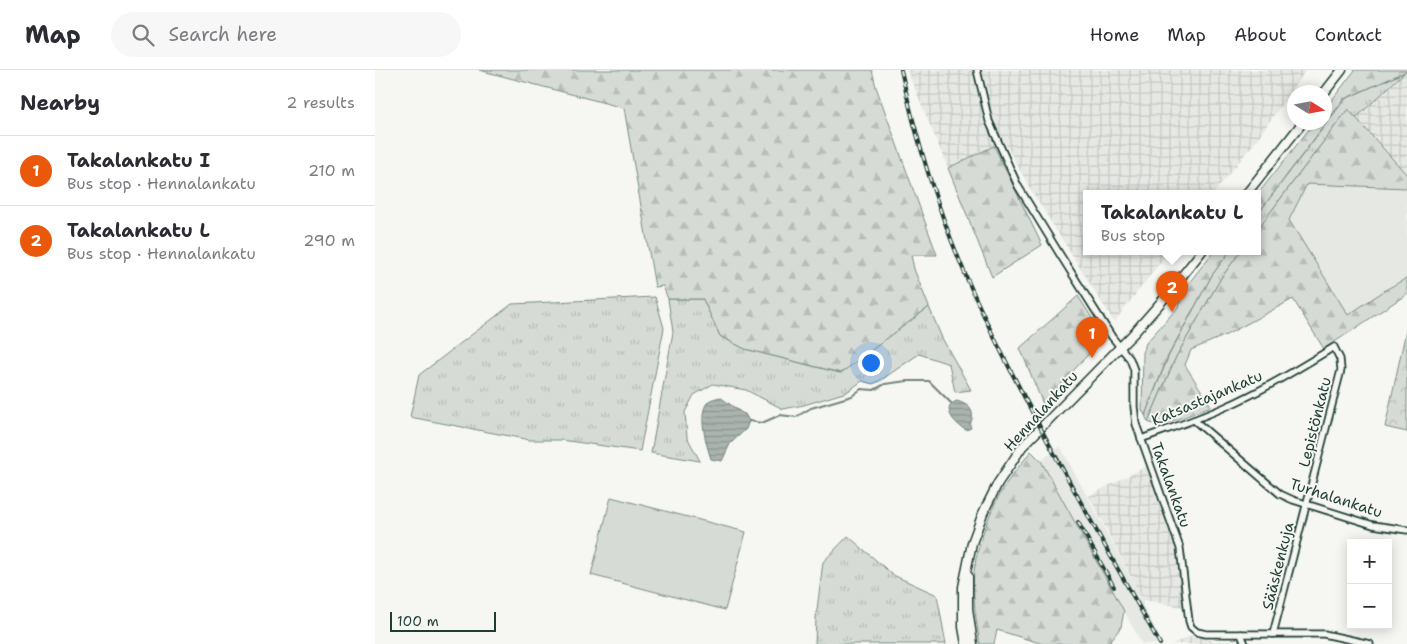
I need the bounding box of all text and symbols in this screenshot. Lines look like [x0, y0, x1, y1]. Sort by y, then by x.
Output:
search box [111, 12, 461, 57]
text: Map [25, 19, 81, 51]
icon: search [129, 21, 157, 49]
text: Search here [169, 22, 277, 47]
text: Home [1090, 23, 1139, 47]
text: Map [1167, 23, 1206, 47]
text: About [1234, 23, 1287, 47]
text: Contact [1315, 23, 1382, 47]
north arrow [1287, 85, 1332, 130]
text: Nearby [20, 89, 100, 117]
text: 2 results [286, 92, 355, 113]
text: Takalankatu I [67, 148, 210, 173]
text: 1 [32, 160, 40, 181]
text: 210 m [308, 160, 355, 181]
text: Bus stop · Hennalankatu [67, 173, 256, 194]
popup [1083, 190, 1261, 255]
text: Takalankatu L [1101, 200, 1243, 225]
text: Takalankatu L [67, 218, 210, 243]
text: Bus stop [1101, 225, 1165, 246]
text: 2 [30, 230, 42, 251]
text: 290 m [303, 230, 355, 251]
text: Bus stop · Hennalankatu [67, 243, 256, 264]
pin: 2 [1156, 271, 1188, 312]
pin: 1 [1076, 317, 1108, 358]
your location [858, 350, 884, 376]
street label: Hennalankatu [999, 366, 1083, 456]
street label: Katsastajankatu [1148, 366, 1266, 430]
street label: Lepistönkatu [1294, 375, 1336, 469]
street label: Takalankatu [1146, 440, 1196, 530]
street label: Turhalankatu [1287, 474, 1385, 522]
street label: Sääskenkuja [1257, 519, 1299, 612]
map controls [1347, 539, 1392, 629]
button: + [1347, 539, 1392, 584]
button: − [1347, 584, 1392, 629]
scale bar [390, 609, 496, 632]
text: 100 m [397, 612, 439, 630]

